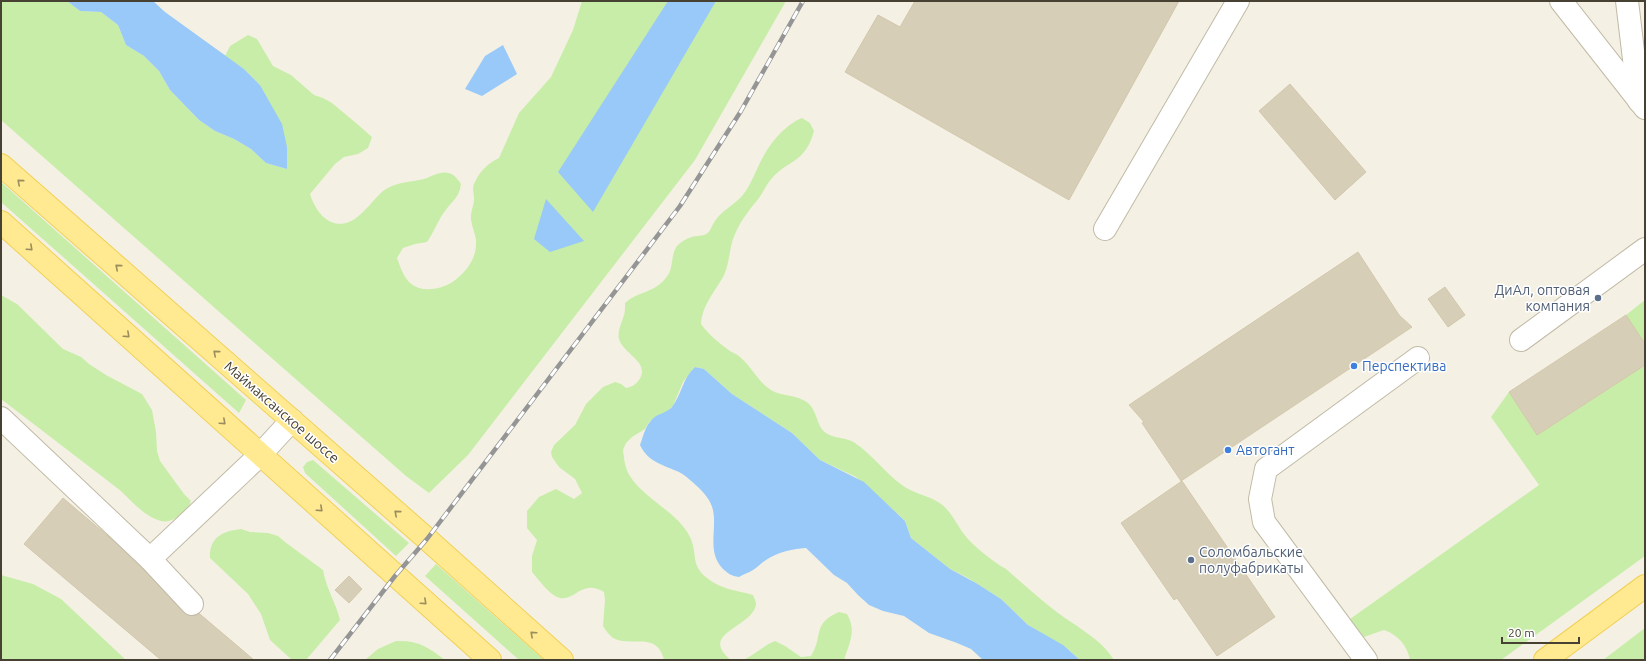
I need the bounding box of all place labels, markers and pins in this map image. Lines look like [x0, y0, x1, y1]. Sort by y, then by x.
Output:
place label: ДиАл, оптовая компания [1495, 282, 1590, 314]
marker: ДиАл, оптовая компания [1593, 293, 1603, 303]
place label: Перспектива [1362, 358, 1447, 374]
marker: Перспектива [1349, 361, 1359, 371]
place label: Автогант [1236, 442, 1294, 458]
marker: Автогант [1223, 445, 1233, 455]
place label: Соломбальские полуфабрикаты [1199, 544, 1304, 576]
marker: Соломбальские полуфабрикаты [1186, 555, 1196, 565]

